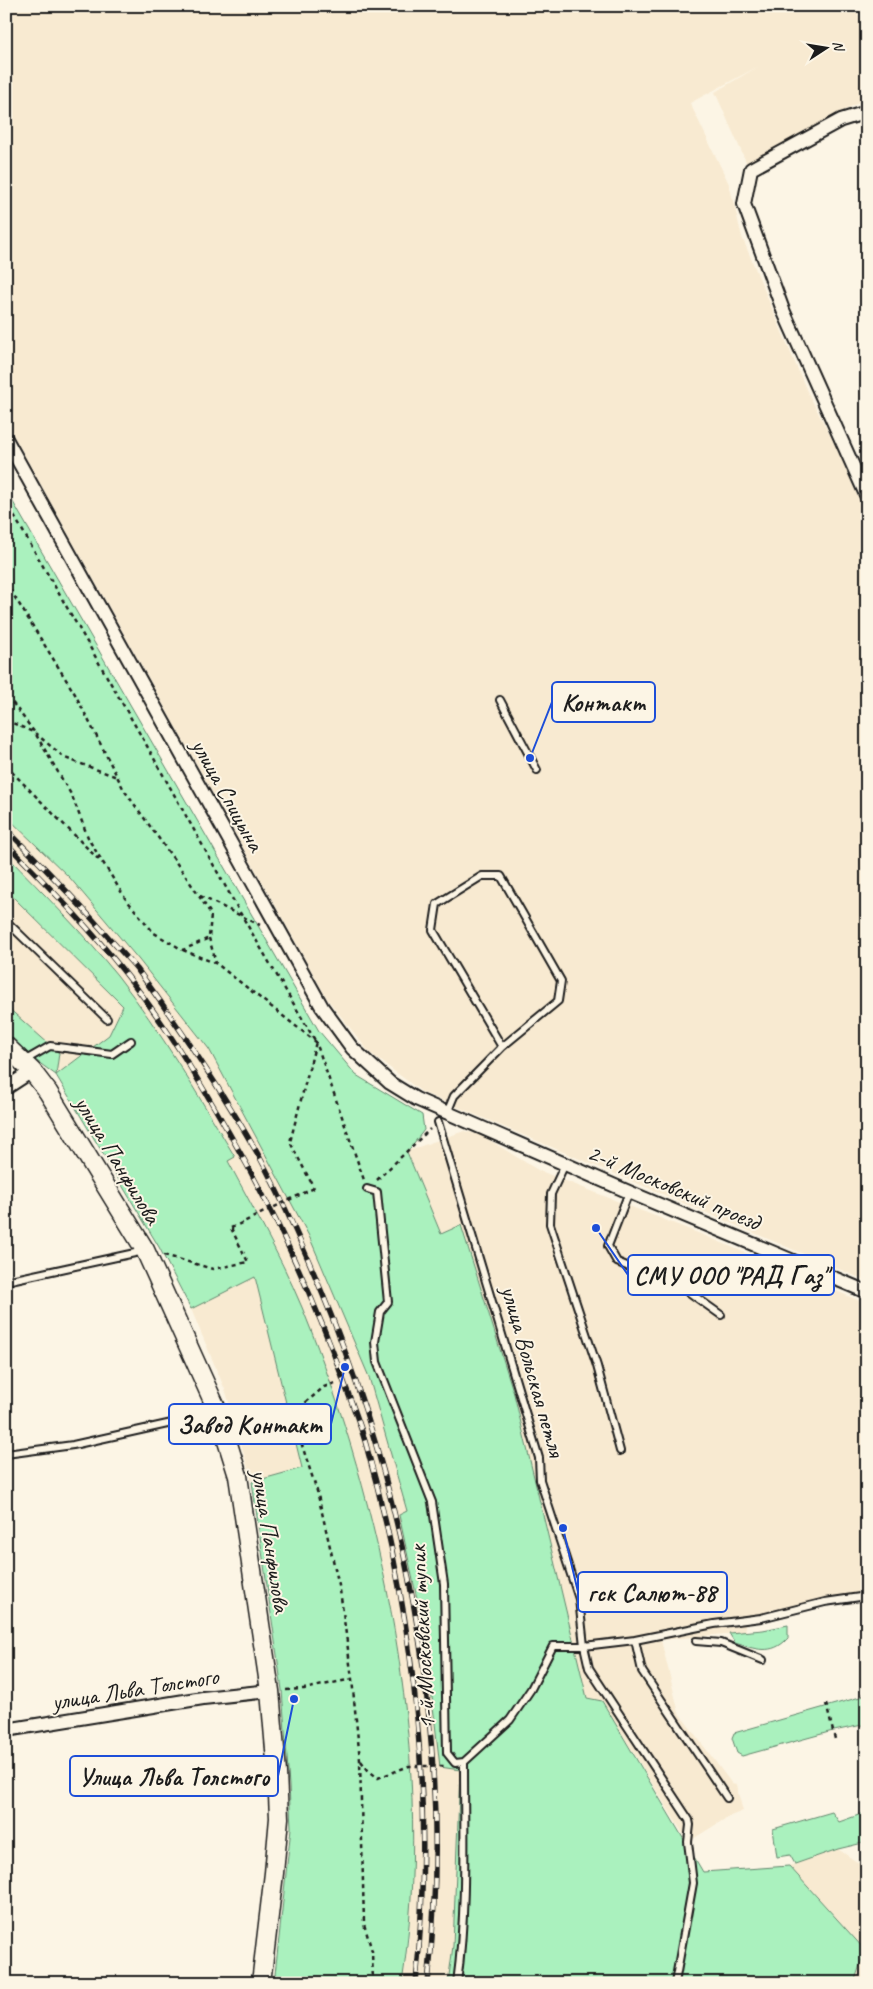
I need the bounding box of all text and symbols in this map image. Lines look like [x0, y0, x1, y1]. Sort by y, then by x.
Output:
north arrow [800, 22, 850, 72]
text: N [829, 39, 848, 54]
callout: Контакт [552, 682, 655, 722]
text: Контакт [562, 687, 647, 719]
street label: улица Спицына [184, 732, 272, 858]
street label: улица Панфилова [67, 1089, 169, 1231]
street label: 2-й Московский проезд [583, 1137, 767, 1238]
callout: СМУ ООО "РАД Газ" [628, 1255, 834, 1295]
text: СМУ ООО "РАД Газ" [634, 1260, 833, 1292]
street label: улица Вольская петля [494, 1280, 572, 1461]
callout: Завод Контакт [169, 1404, 331, 1444]
text: Завод Контакт [178, 1409, 323, 1441]
street label: улица Панфилова [245, 1465, 297, 1616]
street label: 1-й Московский тупик [402, 1542, 442, 1730]
callout: гск Салют-88 [578, 1572, 727, 1612]
text: гск Салют-88 [588, 1577, 719, 1609]
street label: улица Льва Толстого [48, 1661, 222, 1717]
callout: Улица Льва Толстого [70, 1756, 278, 1796]
text: Улица Льва Толстого [79, 1761, 270, 1793]

